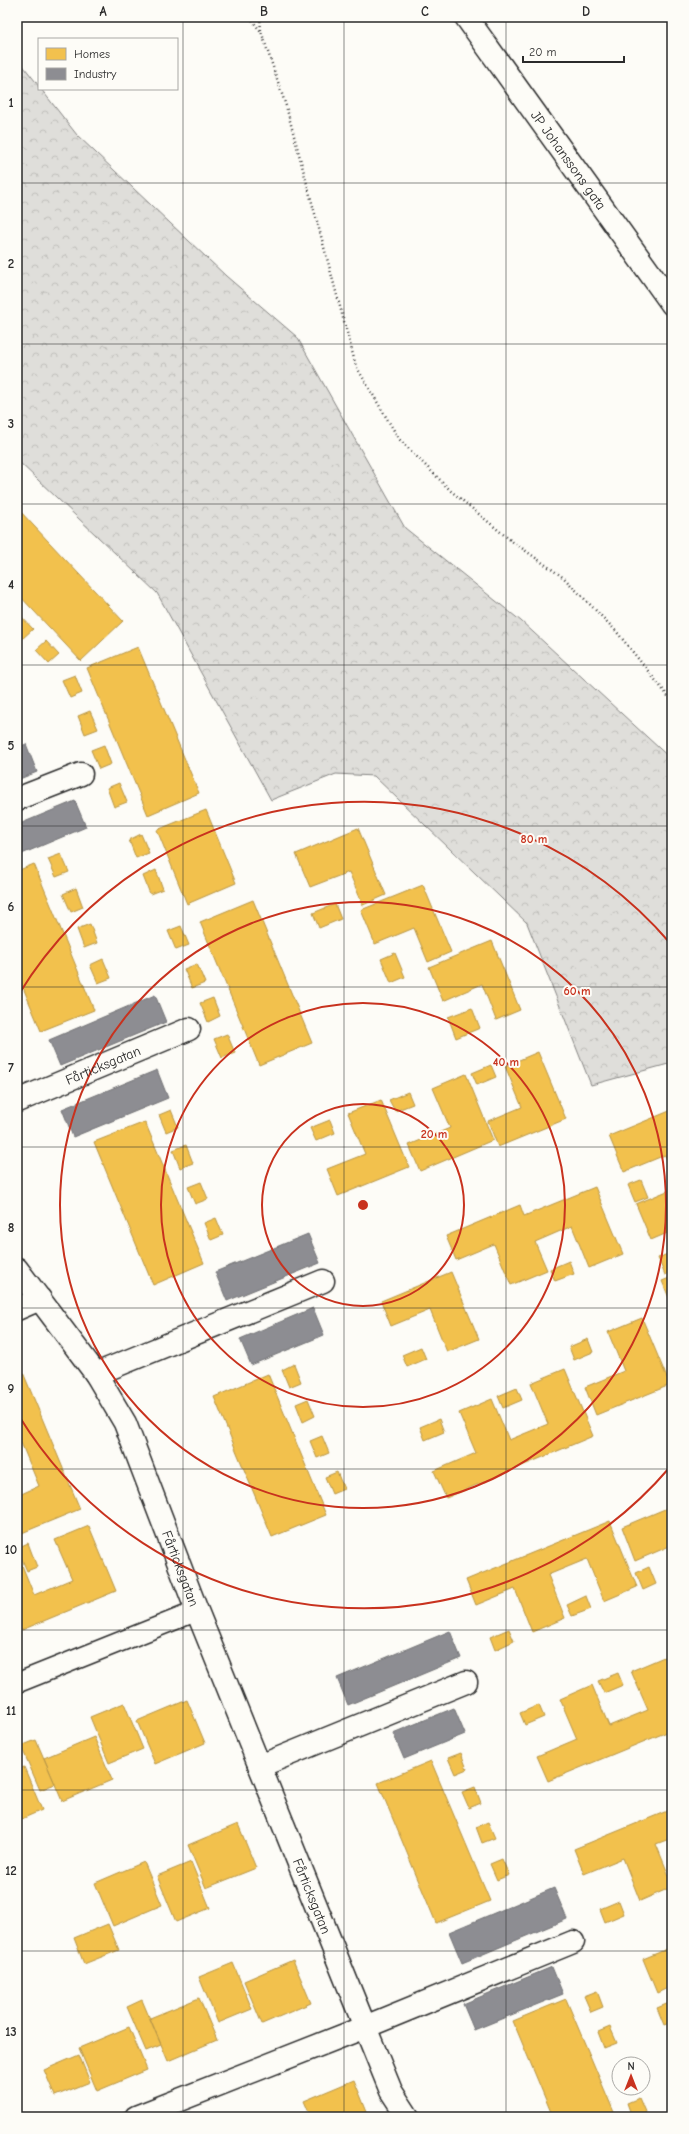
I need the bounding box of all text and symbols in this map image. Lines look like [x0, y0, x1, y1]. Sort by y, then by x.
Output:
text: A [99, 4, 107, 19]
text: B [260, 4, 268, 19]
text: C [421, 4, 429, 19]
text: D [582, 4, 590, 19]
legend [38, 38, 178, 90]
scale bar [523, 38, 624, 64]
text: 20 m [529, 45, 557, 59]
text: Homes [74, 47, 110, 61]
text: Industry [74, 67, 117, 81]
text: 1 [8, 95, 14, 110]
street label: JP Johanssons gata [527, 107, 610, 213]
text: 2 [8, 256, 14, 271]
text: 3 [8, 416, 14, 431]
text: 4 [8, 577, 14, 592]
text: 5 [8, 738, 15, 753]
text: 80 m [521, 832, 547, 846]
text: 6 [8, 899, 15, 914]
text: 60 m [564, 984, 590, 998]
street label: Fårticksgatan [63, 1042, 143, 1089]
text: 40 m [493, 1055, 519, 1069]
text: 7 [8, 1060, 14, 1075]
text: 20 m [421, 1127, 447, 1141]
centre of rings [356, 1198, 370, 1212]
text: 8 [8, 1220, 14, 1235]
text: 9 [8, 1381, 15, 1396]
street label: Fårticksgatan [158, 1528, 202, 1609]
text: 10 [5, 1542, 17, 1557]
text: 11 [6, 1703, 16, 1718]
street label: Fårticksgatan [289, 1856, 334, 1936]
text: 12 [5, 1863, 17, 1878]
text: 13 [5, 2024, 17, 2039]
north arrow [611, 2056, 651, 2096]
text: N [627, 2060, 635, 2073]

